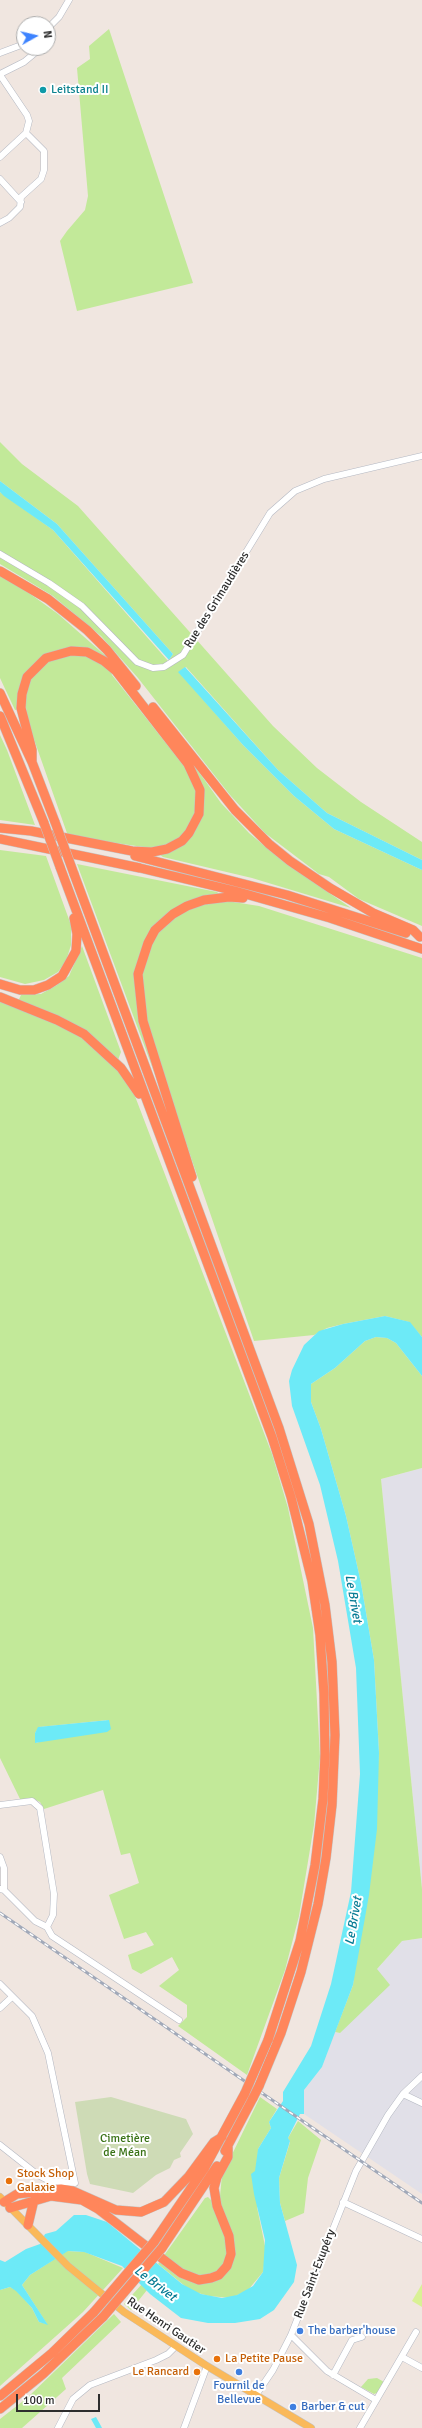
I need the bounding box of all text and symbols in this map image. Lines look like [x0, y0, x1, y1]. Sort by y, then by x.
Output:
north arrow [16, 16, 56, 56]
text: N [40, 30, 54, 39]
place label: Leitstand II [51, 83, 108, 97]
marker: Leitstand II [38, 85, 48, 95]
street label: Rue des Grimaudières [181, 549, 253, 651]
water label: Le Brivet [341, 1574, 365, 1624]
water label: Le Brivet [342, 1896, 366, 1946]
park label: Cimetière de Méan [100, 2132, 150, 2160]
place label: Stock Shop Galaxie [17, 2167, 74, 2195]
marker: Stock Shop Galaxie [4, 2176, 14, 2186]
street label: Rue Saint-Exupéry [291, 2227, 339, 2321]
water label: Le Brivet [131, 2263, 179, 2305]
street label: Rue Henri Gautier [124, 2294, 208, 2358]
place label: The barber'house [308, 2324, 396, 2338]
marker: The barber'house [295, 2326, 305, 2336]
place label: La Petite Pause [225, 2352, 303, 2366]
marker: La Petite Pause [212, 2354, 222, 2364]
place label: Le Rancard [132, 2365, 189, 2379]
marker: Le Rancard [192, 2367, 202, 2377]
marker: Fournil de Bellevue [234, 2367, 244, 2377]
place label: Fournil de Bellevue [213, 2379, 265, 2407]
scale bar [18, 2386, 102, 2412]
text: 100 m [23, 2393, 55, 2408]
place label: Barber & cut [301, 2400, 365, 2414]
marker: Barber & cut [288, 2402, 298, 2412]

